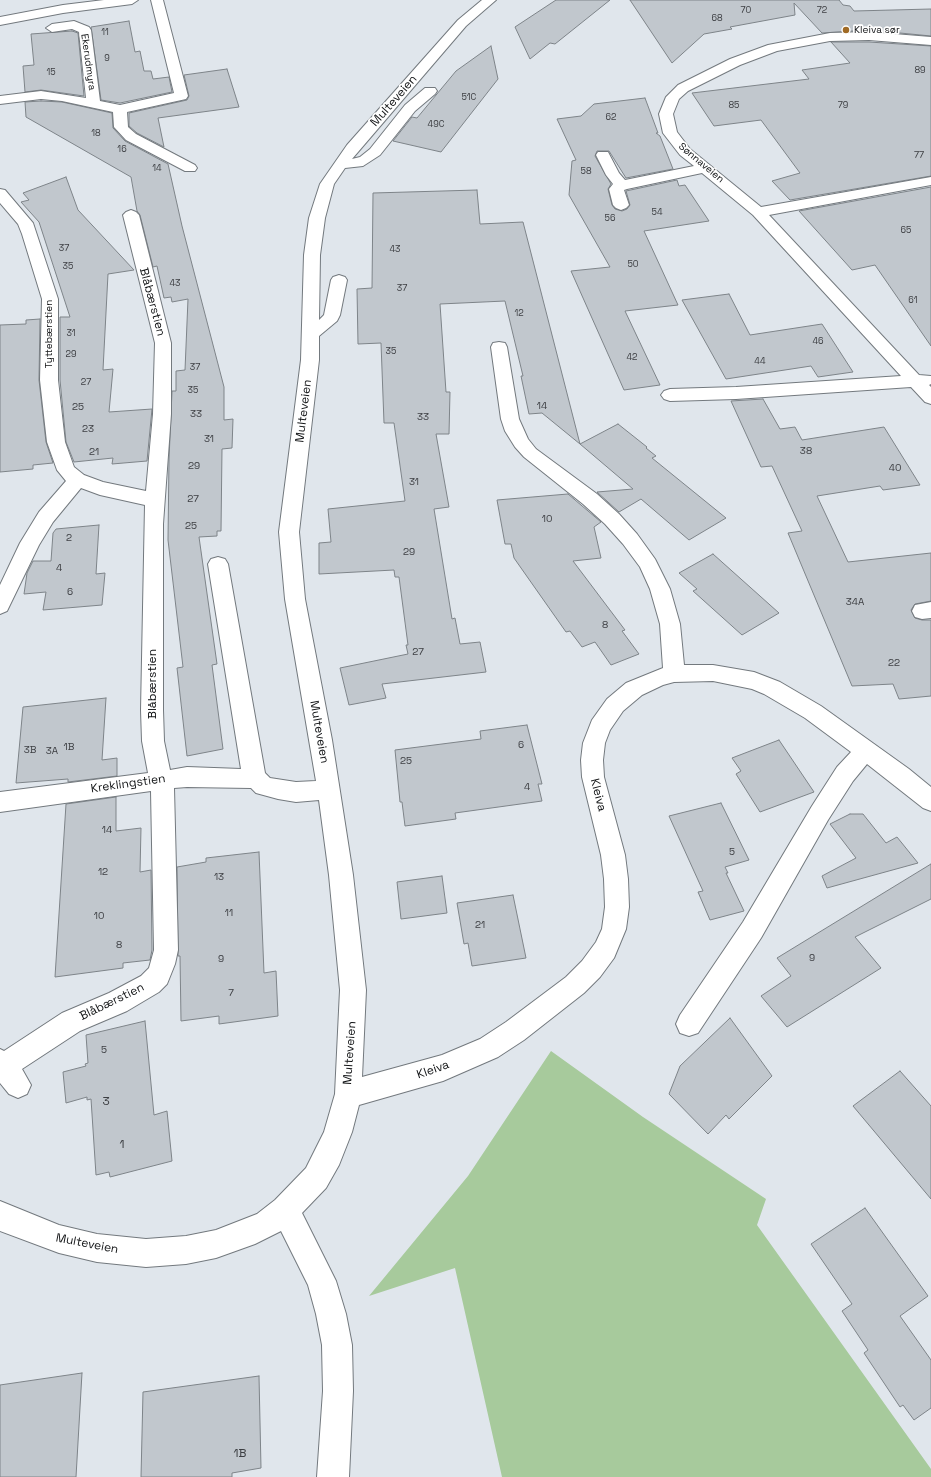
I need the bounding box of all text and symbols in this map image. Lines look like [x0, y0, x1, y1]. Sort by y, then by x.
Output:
house number: 70 [741, 6, 751, 16]
house number: 72 [817, 6, 827, 16]
house number: 68 [711, 14, 723, 24]
place label: Kleiva sør [854, 24, 900, 36]
marker: Kleiva sør [841, 25, 851, 35]
house number: 11 [101, 28, 109, 38]
street label: Ekerudmyra [78, 33, 98, 91]
house number: 9 [104, 54, 110, 64]
house number: 89 [914, 66, 926, 76]
house number: 15 [46, 68, 56, 78]
street label: Multeveien [368, 72, 420, 130]
house number: 51C [462, 93, 476, 103]
house number: 85 [729, 101, 739, 111]
house number: 79 [838, 101, 848, 111]
house number: 62 [606, 113, 616, 123]
house number: 49C [428, 120, 444, 130]
house number: 18 [91, 129, 101, 139]
street label: Sønnaveien [676, 141, 726, 185]
house number: 16 [117, 145, 127, 155]
house number: 77 [914, 151, 924, 161]
house number: 14 [152, 164, 162, 174]
house number: 58 [581, 167, 591, 177]
house number: 54 [651, 208, 663, 218]
house number: 56 [605, 214, 615, 224]
house number: 65 [901, 226, 911, 236]
house number: 37 [59, 244, 69, 254]
house number: 43 [389, 245, 401, 255]
house number: 50 [627, 260, 639, 270]
house number: 35 [63, 262, 73, 272]
street label: Blåbærstien [136, 266, 168, 338]
house number: 43 [169, 279, 181, 289]
house number: 37 [397, 284, 407, 294]
house number: 61 [908, 296, 918, 306]
street label: Tyttebærstien [43, 300, 55, 368]
house number: 12 [514, 309, 524, 319]
house number: 31 [66, 329, 76, 339]
house number: 46 [812, 337, 824, 347]
house number: 35 [386, 347, 396, 357]
house number: 29 [66, 350, 76, 360]
house number: 42 [626, 353, 638, 363]
house number: 44 [754, 357, 766, 367]
house number: 37 [190, 363, 200, 373]
house number: 27 [81, 378, 91, 388]
street label: Multeveien [293, 379, 315, 443]
house number: 35 [188, 386, 198, 396]
house number: 14 [537, 400, 547, 412]
house number: 25 [72, 401, 84, 413]
house number: 33 [190, 408, 202, 420]
house number: 33 [417, 411, 429, 423]
house number: 23 [82, 423, 94, 435]
house number: 31 [204, 433, 214, 445]
house number: 38 [800, 445, 812, 457]
house number: 21 [89, 446, 99, 458]
house number: 29 [188, 460, 200, 472]
house number: 40 [889, 462, 901, 474]
house number: 31 [409, 476, 419, 488]
house number: 27 [187, 493, 199, 505]
house number: 10 [542, 513, 552, 525]
house number: 25 [185, 520, 197, 532]
house number: 2 [66, 532, 72, 544]
house number: 29 [403, 546, 415, 558]
house number: 4 [56, 562, 62, 574]
house number: 6 [67, 586, 73, 598]
house number: 34A [846, 596, 864, 608]
house number: 8 [602, 619, 608, 631]
house number: 27 [412, 646, 424, 658]
street label: Blåbærstien [146, 649, 160, 719]
house number: 22 [888, 657, 900, 669]
street label: Multeveien [306, 699, 332, 765]
house number: 6 [518, 739, 524, 751]
house number: 1B [64, 741, 74, 753]
house number: 3B [24, 744, 36, 756]
house number: 3A [46, 745, 58, 757]
house number: 25 [400, 755, 412, 767]
street label: Kreklingstien [90, 772, 166, 796]
street label: Kleiva [587, 777, 609, 813]
house number: 4 [524, 781, 530, 793]
house number: 14 [102, 824, 112, 836]
house number: 5 [729, 846, 735, 858]
house number: 12 [98, 866, 108, 878]
house number: 13 [214, 871, 224, 883]
house number: 11 [225, 907, 233, 919]
house number: 10 [94, 910, 104, 922]
house number: 21 [475, 919, 485, 931]
house number: 8 [116, 939, 122, 951]
house number: 9 [809, 952, 815, 964]
house number: 9 [218, 953, 224, 965]
street label: Blåbærstien [77, 980, 147, 1024]
house number: 7 [228, 987, 234, 999]
street label: Multeveien [341, 1021, 359, 1085]
house number: 5 [101, 1044, 107, 1056]
street label: Kleiva [415, 1058, 451, 1082]
house number: 3 [102, 1095, 110, 1109]
house number: 1 [119, 1138, 125, 1152]
street label: Multeveien [54, 1231, 120, 1257]
house number: 1B [234, 1447, 246, 1461]

